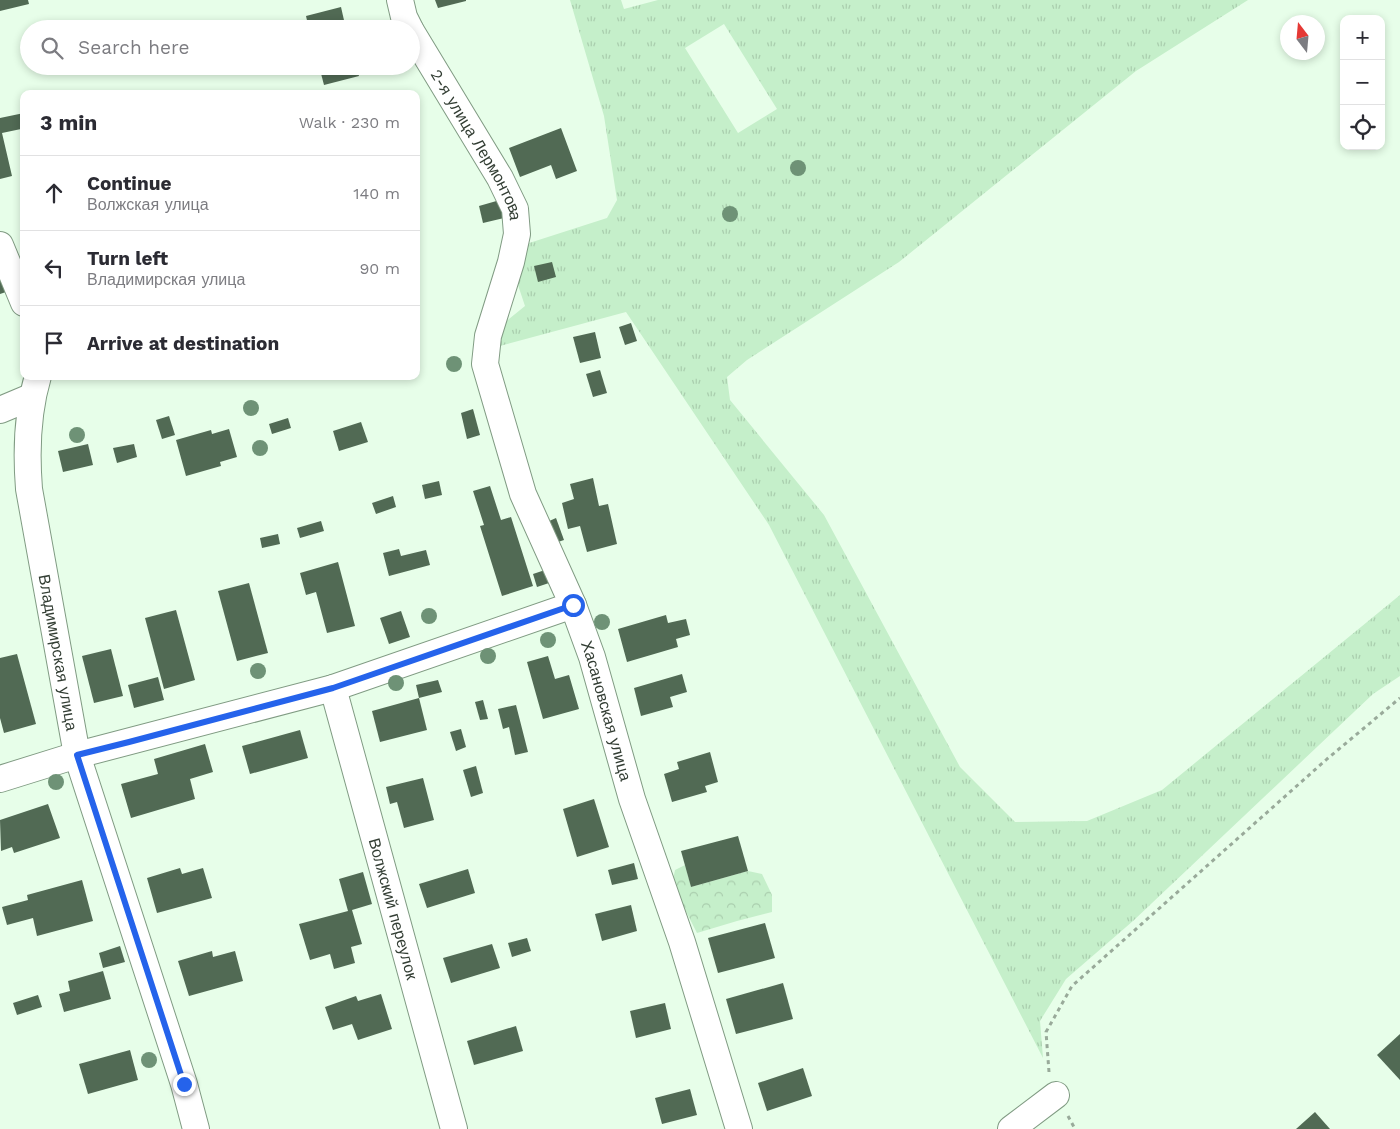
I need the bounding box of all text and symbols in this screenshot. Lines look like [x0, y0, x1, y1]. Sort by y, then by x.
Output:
north arrow [1280, 15, 1325, 60]
map controls [1340, 15, 1385, 150]
button: + [1340, 15, 1385, 60]
search box [20, 20, 420, 75]
icon: search [38, 34, 66, 62]
text: Search here [78, 36, 189, 59]
button: − [1340, 60, 1385, 105]
street label: 2-я улица Лермонтова [427, 66, 525, 221]
button: locate [1340, 105, 1385, 150]
text: 3 min [40, 110, 97, 135]
text: Walk · 230 m [299, 113, 400, 132]
text: Continue [87, 172, 171, 195]
icon: ahead [40, 179, 68, 207]
text: 140 m [353, 184, 400, 203]
text: Волжская улица [87, 195, 209, 214]
text: Turn left [87, 247, 168, 270]
icon: left [40, 254, 68, 282]
text: 90 m [359, 259, 400, 278]
text: Владимирская улица [87, 270, 245, 289]
icon: arrive [40, 329, 68, 357]
text: Arrive at destination [87, 332, 279, 355]
street label: Владимирская улица [35, 573, 82, 732]
route start [562, 594, 585, 617]
street label: Хасановская улица [577, 638, 636, 783]
street label: Волжский переулок [365, 836, 422, 983]
route end [173, 1073, 196, 1096]

